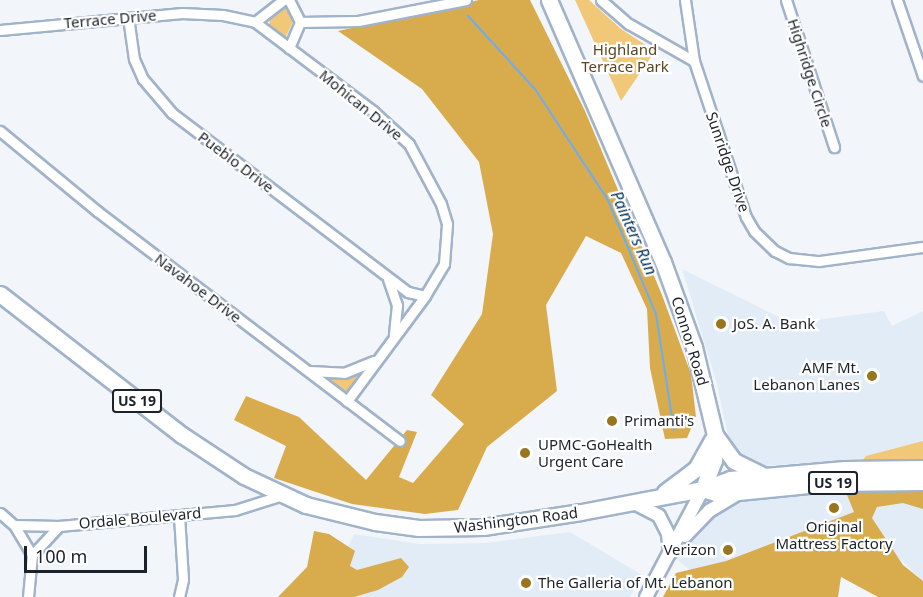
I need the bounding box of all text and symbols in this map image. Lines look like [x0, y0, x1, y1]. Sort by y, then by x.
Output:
street label: Terrace Drive [63, 6, 157, 32]
street label: Highridge Circle [784, 16, 836, 130]
park label: Highland Terrace Park [581, 40, 669, 75]
street label: Mohican Drive [316, 66, 406, 144]
street label: Sunridge Drive [702, 110, 754, 214]
street label: Pueblo Drive [195, 128, 277, 196]
water label: Painters Run [607, 188, 661, 278]
street label: Navahoe Drive [151, 250, 245, 326]
street label: Connor Road [668, 294, 712, 388]
place label: JoS. A. Bank [733, 315, 815, 333]
marker: JoS. A. Bank [714, 317, 728, 331]
place label: AMF Mt. Lebanon Lanes [753, 358, 860, 393]
marker: AMF Mt. Lebanon Lanes [865, 369, 879, 383]
road number: US 19 [112, 390, 162, 412]
place label: Primanti's [624, 412, 694, 430]
marker: Primanti's [605, 414, 619, 428]
place label: UPMC-GoHealth Urgent Care [538, 435, 652, 470]
marker: UPMC-GoHealth Urgent Care [516, 444, 534, 462]
road number: US 19 [808, 472, 858, 494]
marker: Original Mattress Factory [827, 501, 841, 515]
street label: Washington Road [453, 503, 579, 537]
street label: Ordale Boulevard [78, 504, 202, 532]
place label: Original Mattress Factory [775, 517, 893, 552]
scale bar [27, 534, 150, 572]
place label: Verizon [663, 541, 716, 559]
marker: Verizon [721, 543, 735, 557]
text: 100 m [35, 544, 87, 568]
place label: The Galleria of Mt. Lebanon [538, 574, 733, 592]
marker: The Galleria of Mt. Lebanon [519, 576, 533, 590]

